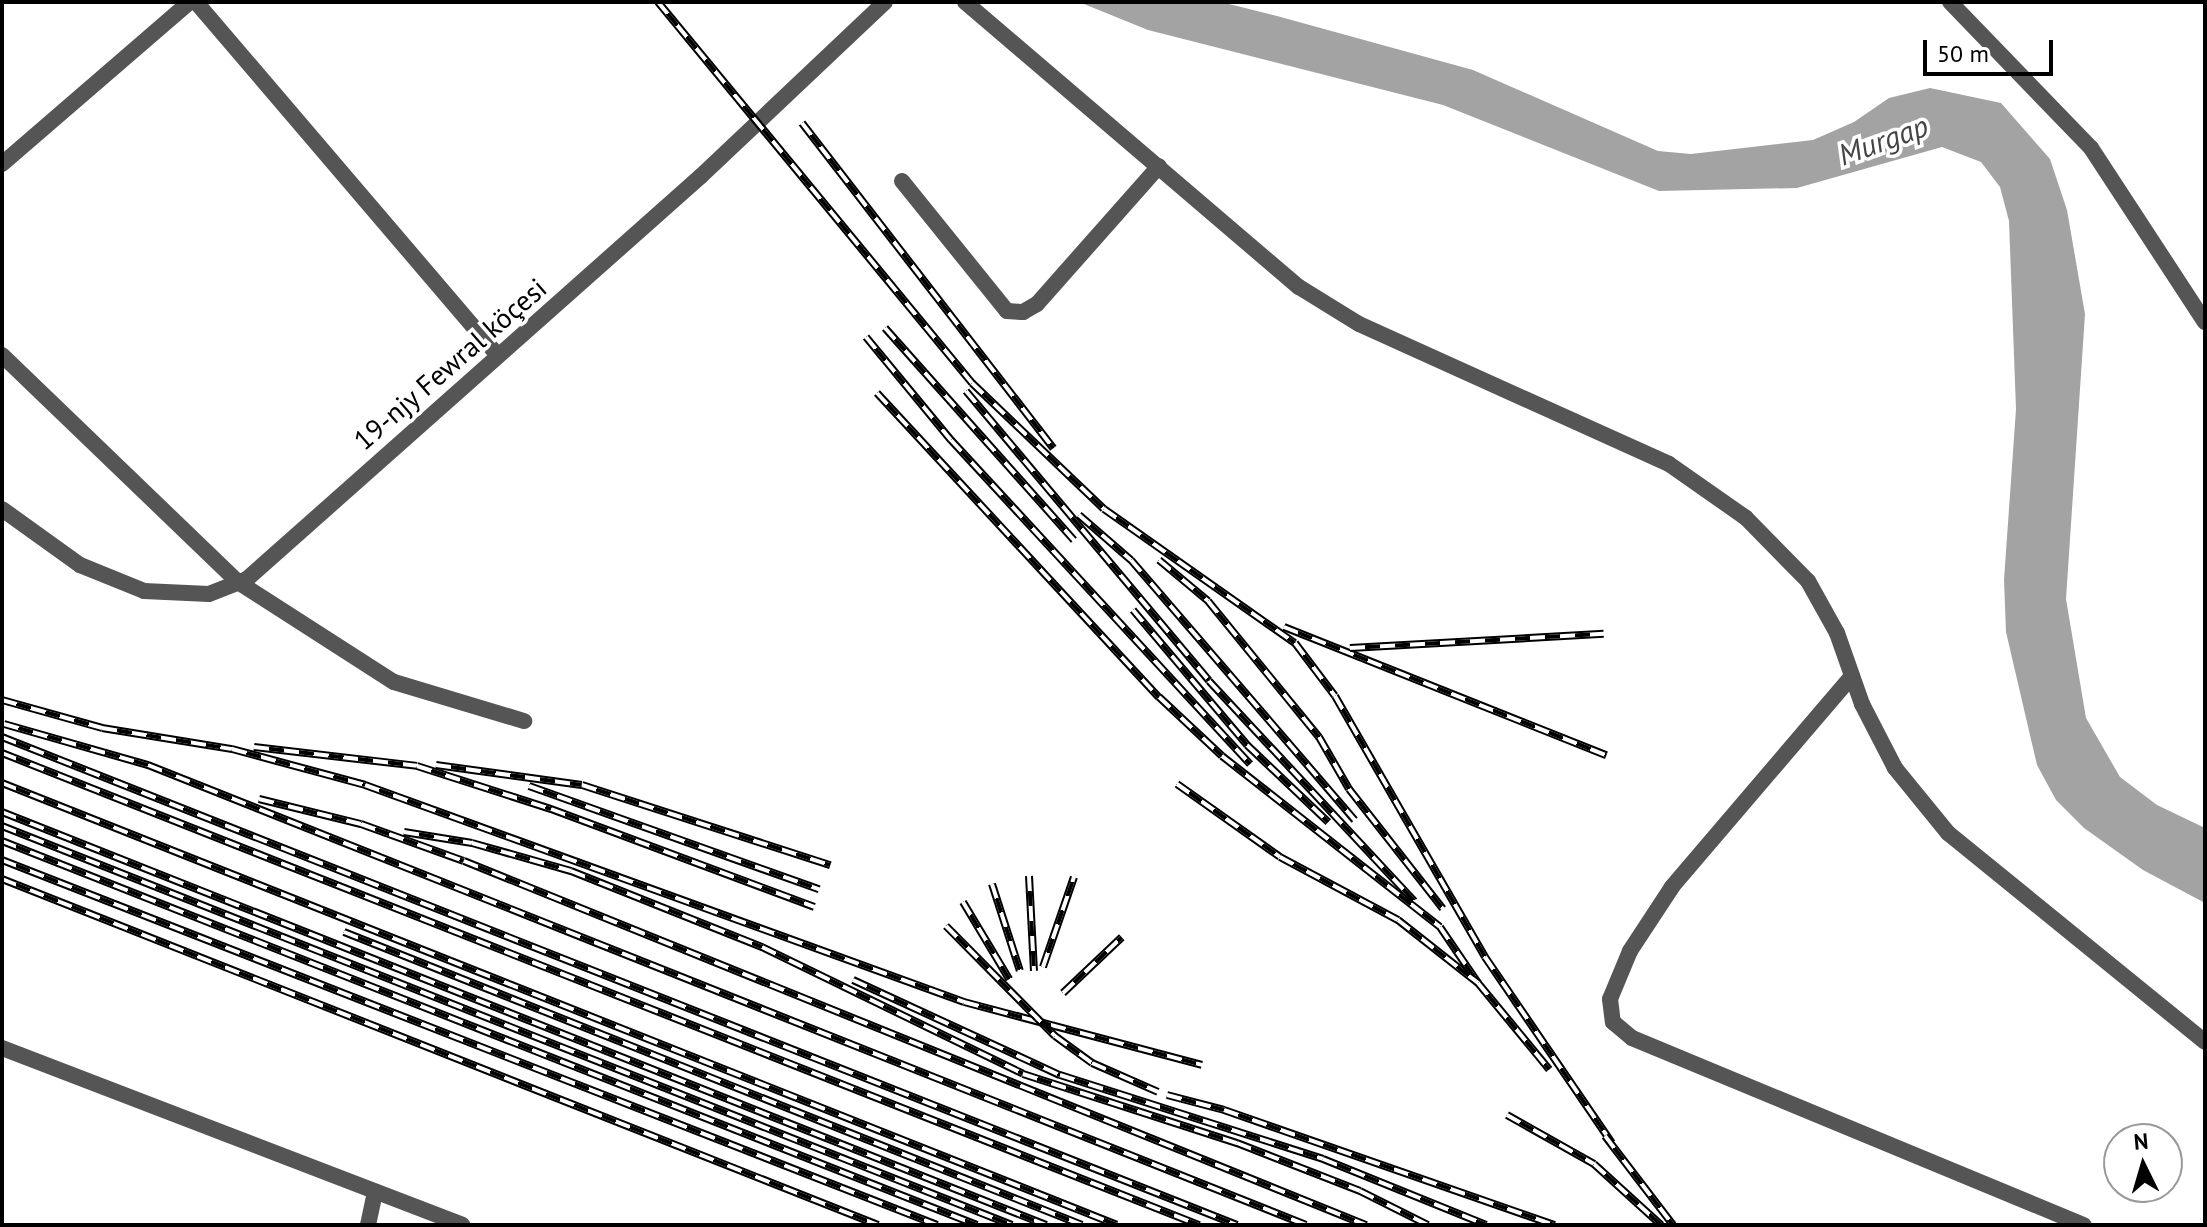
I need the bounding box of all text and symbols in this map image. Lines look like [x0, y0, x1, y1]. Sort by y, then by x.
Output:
scale bar [1927, 24, 2057, 74]
text: 50 m [1937, 38, 1989, 69]
water label: Murgap [1833, 107, 1933, 173]
street label: 19-njy Fewral köçesi [346, 271, 554, 457]
north arrow [2103, 1123, 2183, 1203]
text: N [2133, 1127, 2150, 1156]

